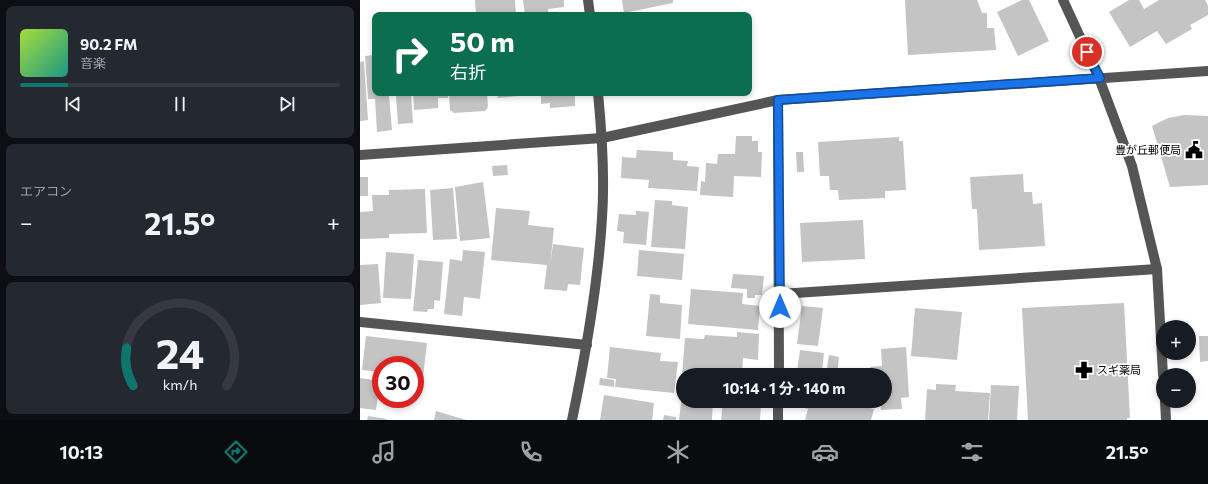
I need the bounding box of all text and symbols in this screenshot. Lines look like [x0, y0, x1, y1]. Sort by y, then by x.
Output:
text: 50 m [450, 24, 515, 58]
icon: right [384, 28, 436, 80]
text: 90.2 FM [80, 35, 138, 53]
pin [1070, 35, 1104, 69]
icon: arrive [1076, 41, 1098, 63]
text: 音楽 [80, 55, 106, 71]
text: 右折 [450, 61, 486, 83]
icon: previous [62, 93, 84, 115]
icon: pause [169, 93, 191, 115]
icon: next [276, 93, 298, 115]
public building icon: 豊が丘郵便局 [1184, 140, 1204, 160]
place label: 豊が丘郵便局 [1115, 143, 1181, 156]
text: エアコン [20, 183, 72, 199]
text: 21.5° [144, 204, 215, 241]
text: − [20, 209, 33, 236]
text: + [327, 209, 340, 236]
position arrow [759, 286, 801, 328]
map controls [1156, 320, 1196, 408]
button: + [1156, 320, 1196, 360]
text: 24 [156, 327, 204, 378]
speed limit sign: 30 [372, 356, 424, 408]
pharmacy icon: スギ薬局 [1074, 360, 1094, 380]
place label: スギ薬局 [1097, 363, 1141, 376]
button: − [1156, 368, 1196, 408]
text: km/h [163, 375, 197, 393]
text: 10:14 · 1 分 · 140 m [723, 379, 845, 397]
icon: directions [222, 438, 250, 466]
icon: music [370, 438, 398, 466]
icon: phone [517, 438, 545, 466]
icon: climate [664, 438, 692, 466]
icon: car [811, 438, 839, 466]
icon: filters [958, 438, 986, 466]
text: 10:13 [60, 441, 103, 463]
text: 21.5° [1106, 441, 1148, 463]

